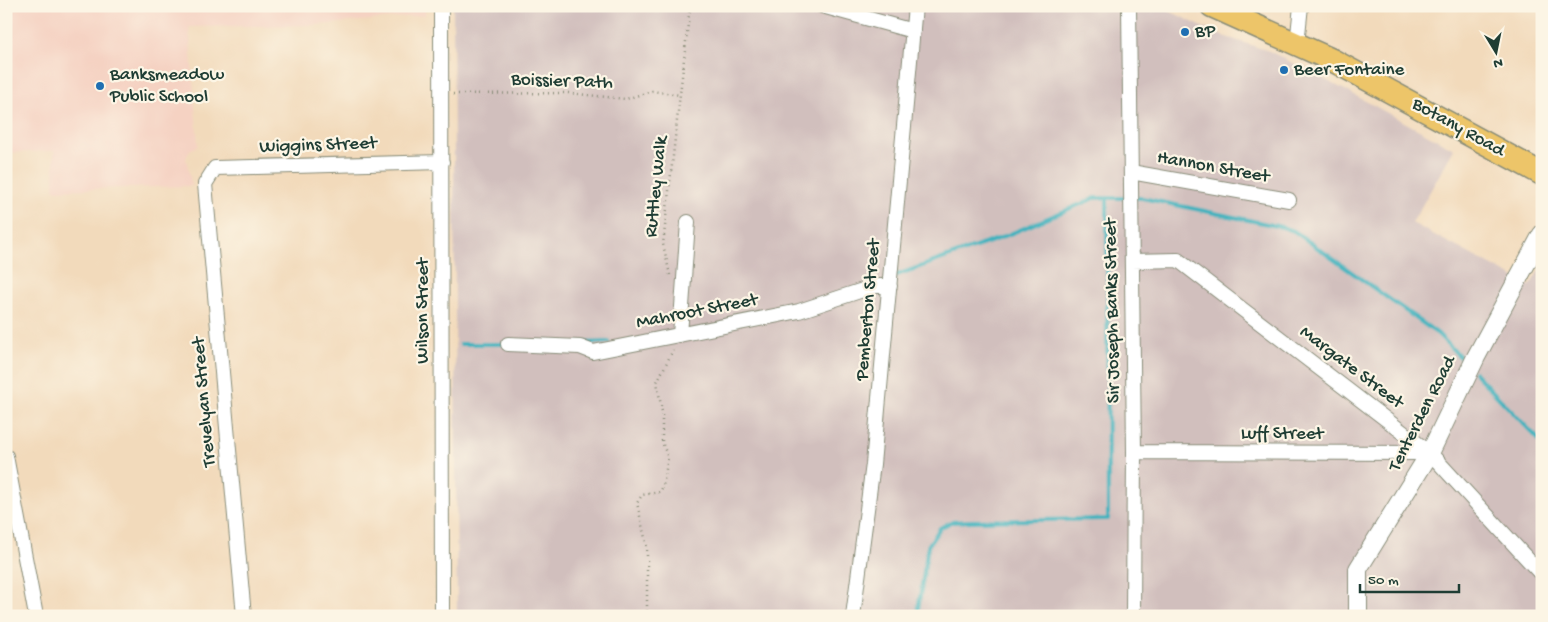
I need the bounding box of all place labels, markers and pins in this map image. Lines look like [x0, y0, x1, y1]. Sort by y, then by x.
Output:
place label: BP [1194, 21, 1216, 44]
marker: BP [1179, 26, 1191, 38]
place label: Beer Fontaine [1293, 59, 1405, 82]
place label: Banksmeadow Public School [109, 64, 225, 109]
marker: Beer Fontaine [1278, 64, 1290, 76]
marker: Banksmeadow Public School [94, 80, 106, 92]

